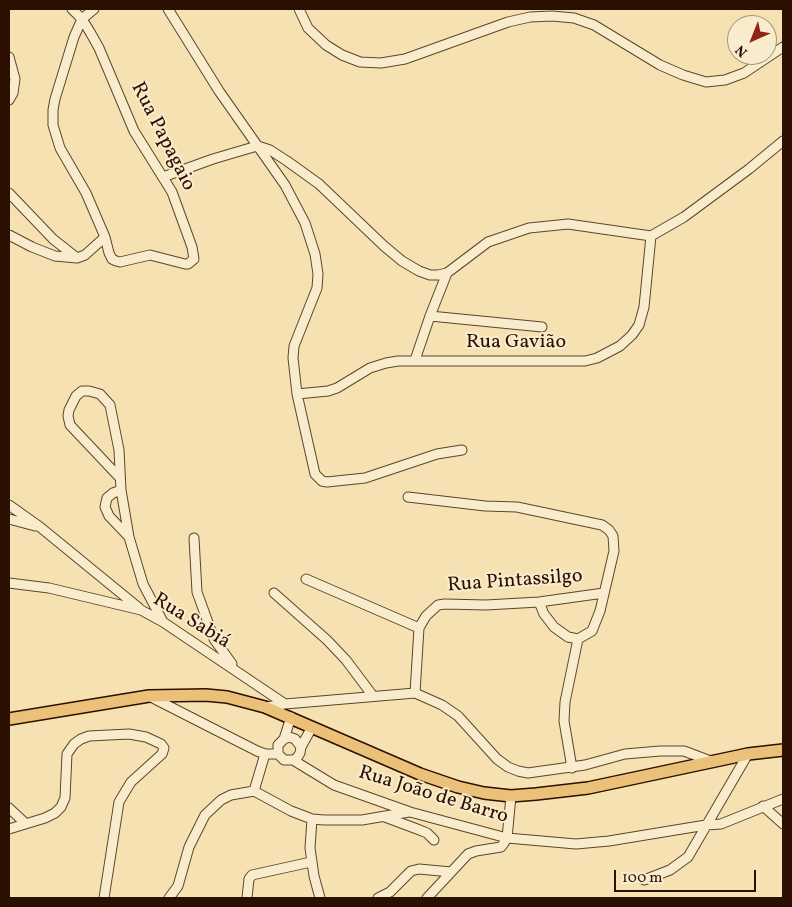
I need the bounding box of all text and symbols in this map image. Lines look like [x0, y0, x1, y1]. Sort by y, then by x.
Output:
north arrow [727, 15, 777, 65]
text: N [732, 40, 752, 61]
street label: Rua Papagaio [124, 79, 200, 195]
street label: Rua Gavião [466, 331, 566, 355]
street label: Rua Pintassilgo [447, 565, 583, 599]
street label: Rua Sabiá [148, 589, 234, 655]
street label: Rua João de Barro [355, 762, 511, 830]
scale bar [617, 860, 760, 892]
text: 100 m [622, 868, 662, 889]

